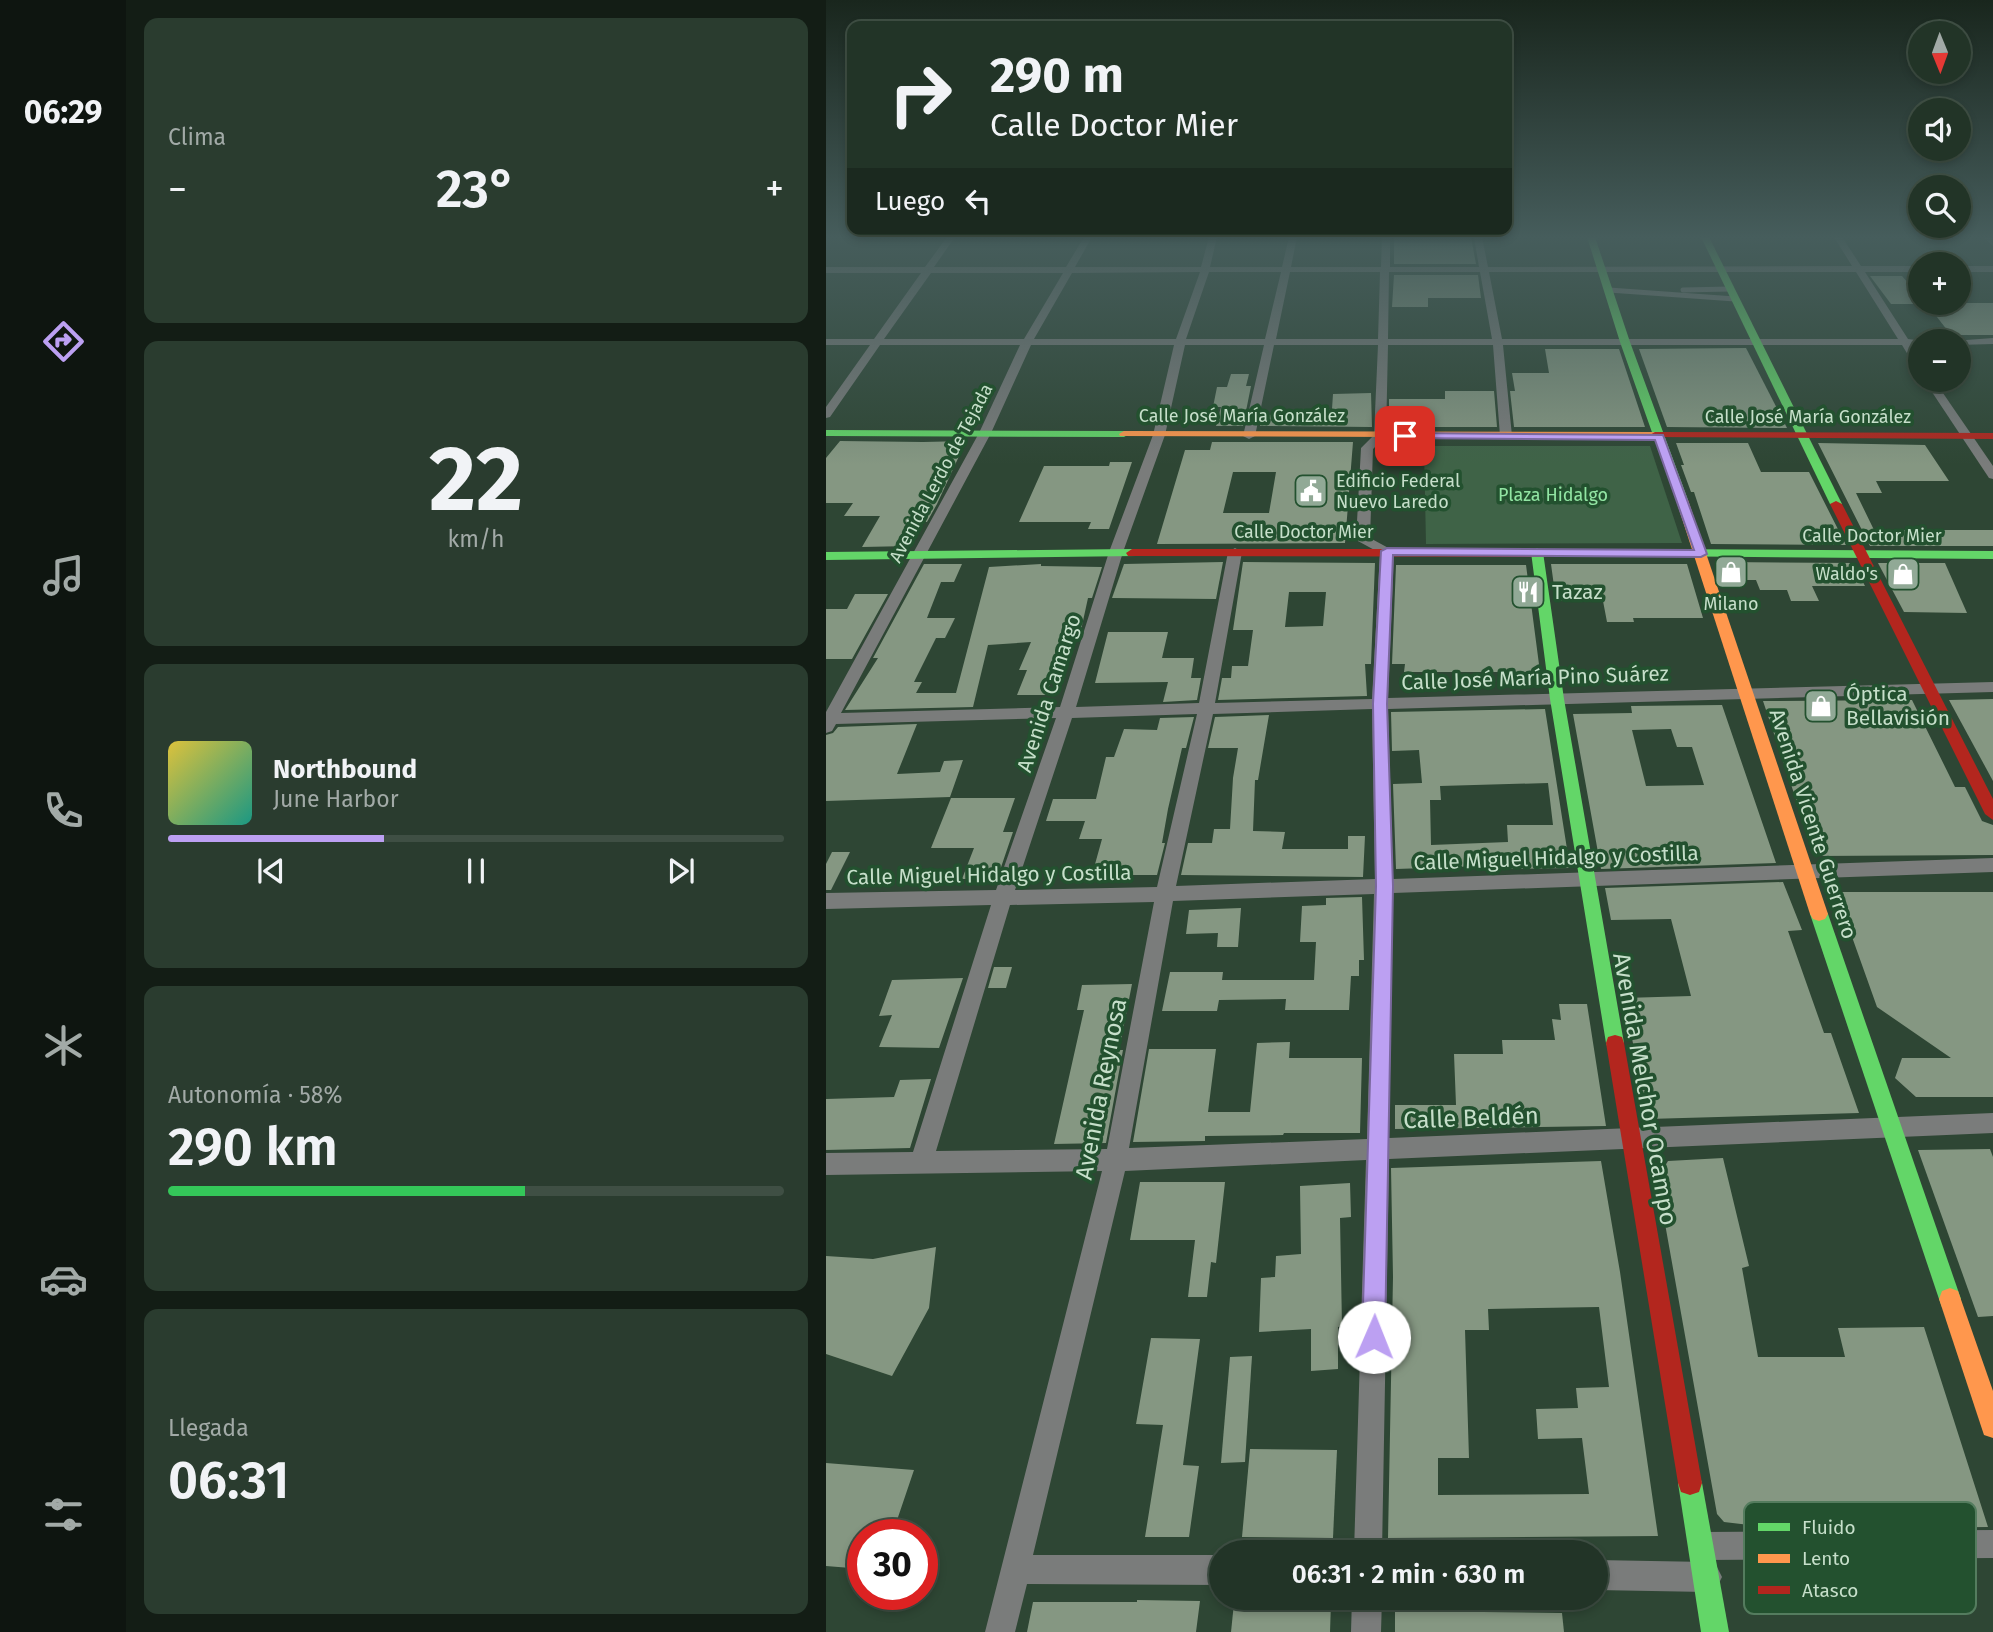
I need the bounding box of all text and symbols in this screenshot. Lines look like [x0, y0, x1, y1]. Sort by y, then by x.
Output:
north arrow [1908, 21, 1970, 84]
map controls [1908, 21, 1971, 392]
text: 290 m [990, 46, 1124, 105]
icon: right [875, 49, 966, 140]
text: 06:29 [24, 93, 102, 131]
button: sound [1908, 98, 1971, 161]
text: Calle Doctor Mier [990, 106, 1238, 144]
text: Clima [168, 123, 226, 151]
text: 23° [436, 158, 516, 221]
text: − [168, 166, 187, 212]
text: + [765, 166, 784, 212]
button: search [1908, 175, 1971, 238]
icon: left [959, 182, 997, 220]
text: Luego [875, 186, 945, 217]
button: + [1908, 252, 1971, 315]
icon: directions [39, 317, 88, 366]
button: − [1908, 329, 1971, 392]
street label: Avenida Lerdo de Tejada [884, 380, 998, 566]
street label: Calle José María González [1139, 405, 1345, 427]
pin [1375, 406, 1435, 466]
street label: Calle José María González [1705, 406, 1911, 428]
icon: arrive [1386, 417, 1424, 455]
text: 22 [429, 425, 523, 534]
place label: Edificio Federal Nuevo Laredo [1336, 470, 1460, 513]
public building icon: Edificio Federal Nuevo Laredo [1292, 472, 1330, 510]
park label: Plaza Hidalgo [1498, 484, 1608, 506]
street label: Calle Doctor Mier [1234, 521, 1374, 543]
text: km/h [448, 525, 504, 553]
street label: Calle Doctor Mier [1802, 525, 1942, 547]
icon: music [39, 551, 88, 600]
shop icon: Milano [1712, 553, 1750, 591]
shop icon: Waldo's [1884, 555, 1922, 593]
place label: Waldo's [1816, 563, 1878, 585]
restaurant icon: Tazaz [1509, 573, 1547, 611]
place label: Tazaz [1552, 579, 1603, 605]
place label: Milano [1703, 593, 1759, 615]
street label: Avenida Camargo [1011, 611, 1087, 775]
street label: Calle José María Pino Suárez [1401, 660, 1669, 696]
place label: Óptica Bellavisión [1846, 681, 1950, 731]
shop icon: Óptica Bellavisión [1802, 687, 1840, 725]
street label: Avenida Vicente Guerrero [1763, 706, 1863, 942]
text: Northbound [273, 754, 417, 785]
text: June Harbor [273, 785, 399, 813]
icon: phone [39, 786, 88, 835]
street label: Calle Miguel Hidalgo y Costilla [1413, 840, 1699, 876]
icon: previous [252, 852, 290, 890]
icon: pause [457, 852, 495, 890]
icon: next [662, 852, 700, 890]
street label: Calle Miguel Hidalgo y Costilla [846, 860, 1132, 890]
street label: Avenida Melchor Ocampo [1607, 950, 1683, 1228]
street label: Avenida Reynosa [1070, 996, 1132, 1182]
icon: climate [39, 1021, 88, 1070]
text: Autonomía · 58% [168, 1081, 342, 1109]
street label: Calle Beldén [1403, 1102, 1539, 1134]
text: 290 km [168, 1116, 338, 1179]
icon: car [39, 1255, 88, 1304]
position arrow [1337, 1300, 1411, 1374]
text: Llegada [168, 1414, 249, 1442]
text: 06:31 [168, 1449, 290, 1512]
icon: filters [39, 1490, 88, 1539]
legend [1744, 1502, 1976, 1614]
text: Fluido [1802, 1516, 1856, 1539]
speed limit sign: 30 [847, 1519, 938, 1610]
text: Lento [1802, 1547, 1850, 1570]
text: 06:31 · 2 min · 630 m [1292, 1559, 1525, 1590]
text: Atasco [1802, 1579, 1858, 1602]

